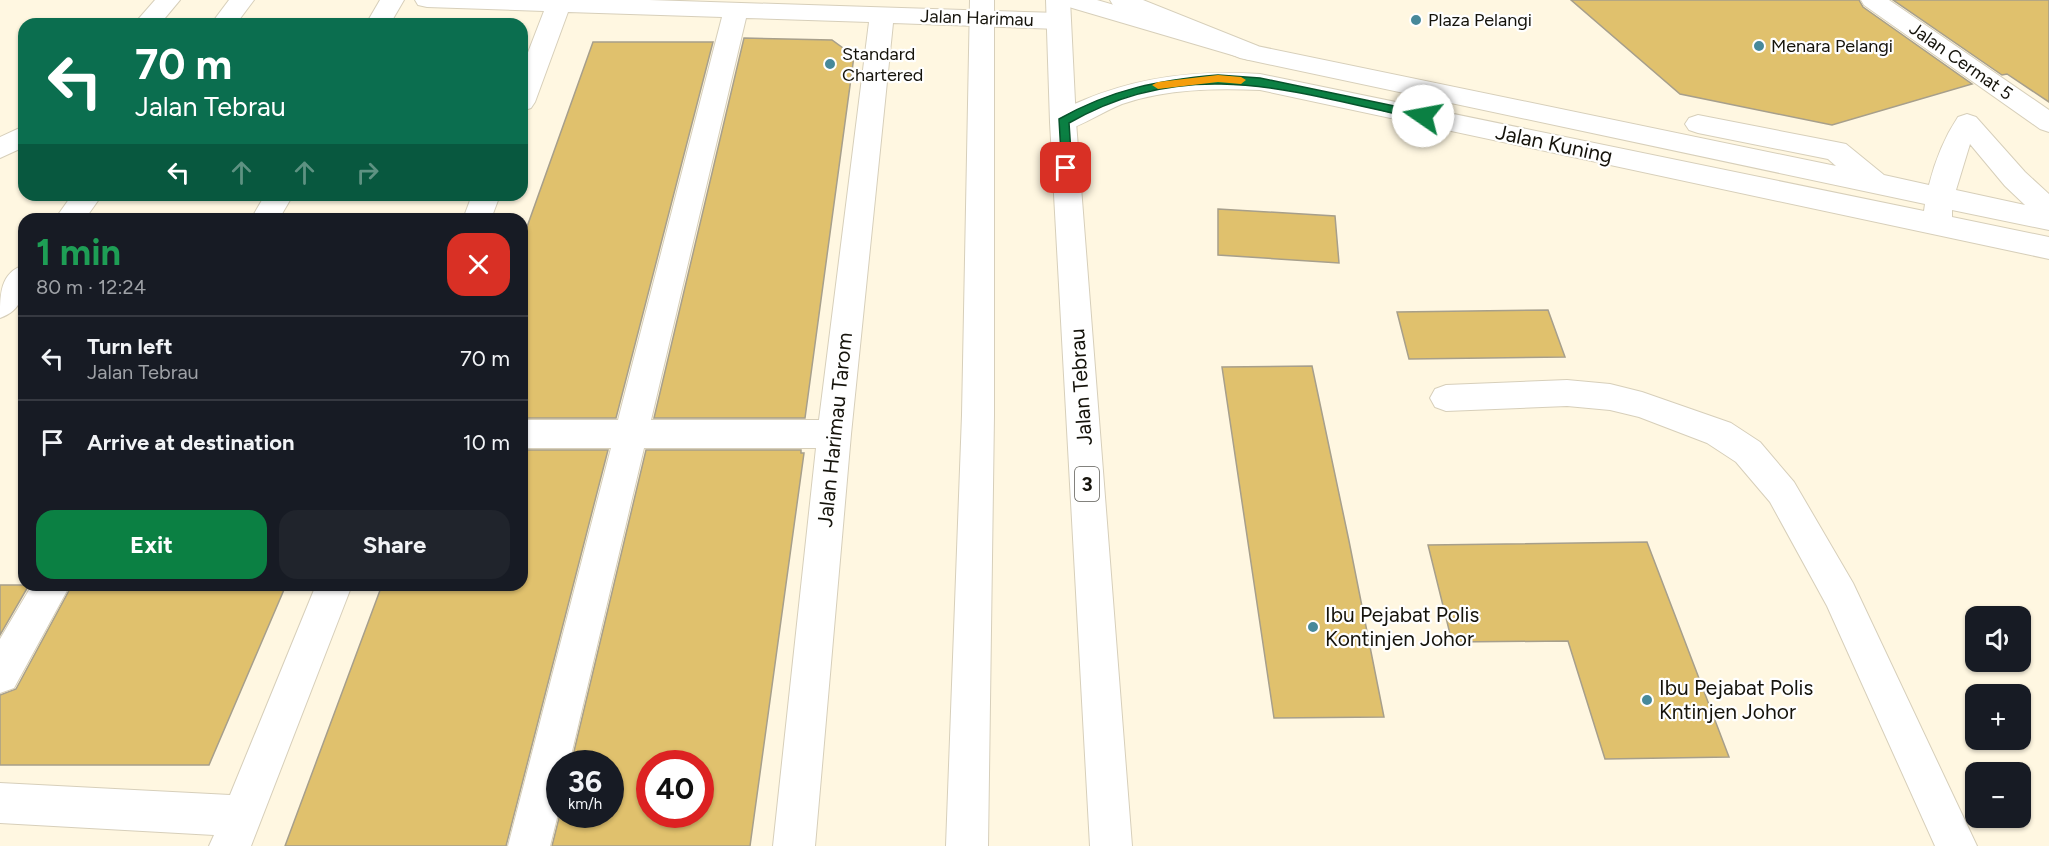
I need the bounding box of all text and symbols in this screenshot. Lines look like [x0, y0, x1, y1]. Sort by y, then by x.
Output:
street label: Jalan Harimau [920, 5, 1034, 31]
place label: Plaza Pelangi [1428, 9, 1532, 31]
marker: Plaza Pelangi [1409, 13, 1423, 27]
street label: Jalan Cermat 5 [1905, 17, 2017, 105]
place label: Menara Pelangi [1771, 35, 1893, 57]
text: 70 m [135, 39, 232, 90]
marker: Menara Pelangi [1752, 39, 1766, 53]
icon: left [36, 42, 114, 120]
place label: Standard Chartered [842, 43, 923, 86]
marker: Standard Chartered [823, 57, 837, 71]
position arrow [1391, 84, 1455, 148]
text: Jalan Tebrau [135, 90, 286, 123]
street label: Jalan Kuning [1493, 119, 1615, 168]
pin [1040, 142, 1091, 193]
icon: arrive [1049, 151, 1082, 184]
icon: left [162, 156, 195, 189]
icon: ahead [225, 156, 258, 189]
icon: ahead [288, 156, 321, 189]
icon: right [351, 156, 384, 189]
text: 1 min [36, 231, 121, 274]
button: close [447, 233, 510, 296]
text: 80 m · 12:24 [36, 275, 146, 299]
street label: Jalan Tebrau [1064, 328, 1097, 446]
street label: Jalan Harimau Tarom [812, 331, 857, 529]
text: Turn left [87, 333, 173, 360]
icon: left [36, 342, 69, 375]
text: 70 m [460, 345, 510, 372]
text: Jalan Tebrau [87, 360, 199, 384]
icon: arrive [36, 426, 69, 459]
text: Arrive at destination [87, 429, 295, 456]
text: 10 m [463, 429, 510, 456]
road number: 3 [1075, 467, 1099, 501]
button: Exit [36, 510, 267, 579]
button: Share [279, 510, 510, 579]
place label: Ibu Pejabat Polis Kontinjen Johor [1325, 602, 1479, 651]
map controls [1965, 606, 2031, 828]
button: sound [1965, 606, 2031, 672]
marker: Ibu Pejabat Polis Kontinjen Johor [1306, 620, 1320, 634]
place label: Ibu Pejabat Polis Kntinjen Johor [1659, 675, 1813, 724]
button: + [1965, 684, 2031, 750]
marker: Ibu Pejabat Polis Kntinjen Johor [1640, 693, 1654, 707]
speed limit sign: 40 [636, 750, 714, 828]
button: − [1965, 762, 2031, 828]
text: 36 [568, 763, 602, 800]
text: km/h [568, 795, 602, 813]

